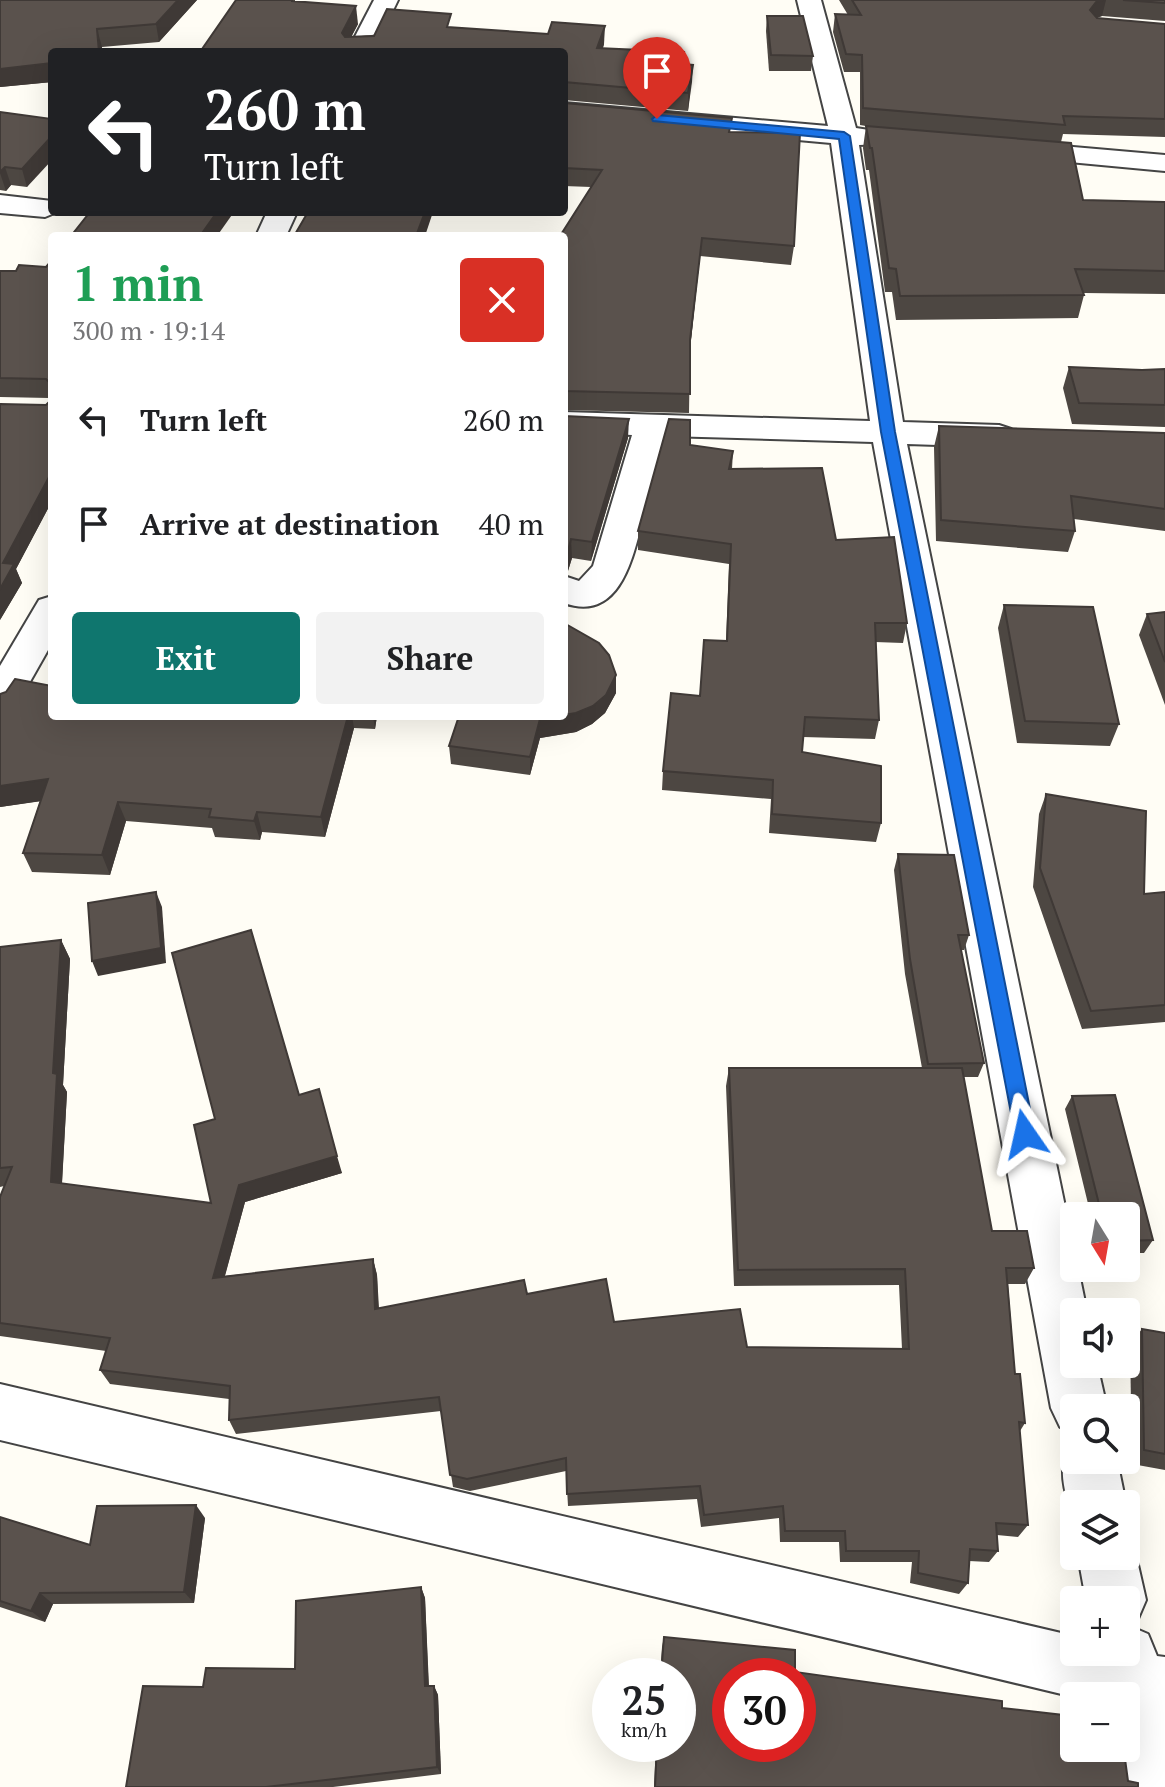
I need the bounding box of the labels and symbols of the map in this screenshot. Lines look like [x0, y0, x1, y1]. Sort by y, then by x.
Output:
pin [623, 37, 691, 119]
position arrow [983, 1092, 1067, 1176]
north arrow [1060, 1202, 1140, 1282]
speed limit sign: 30 [712, 1658, 816, 1762]

